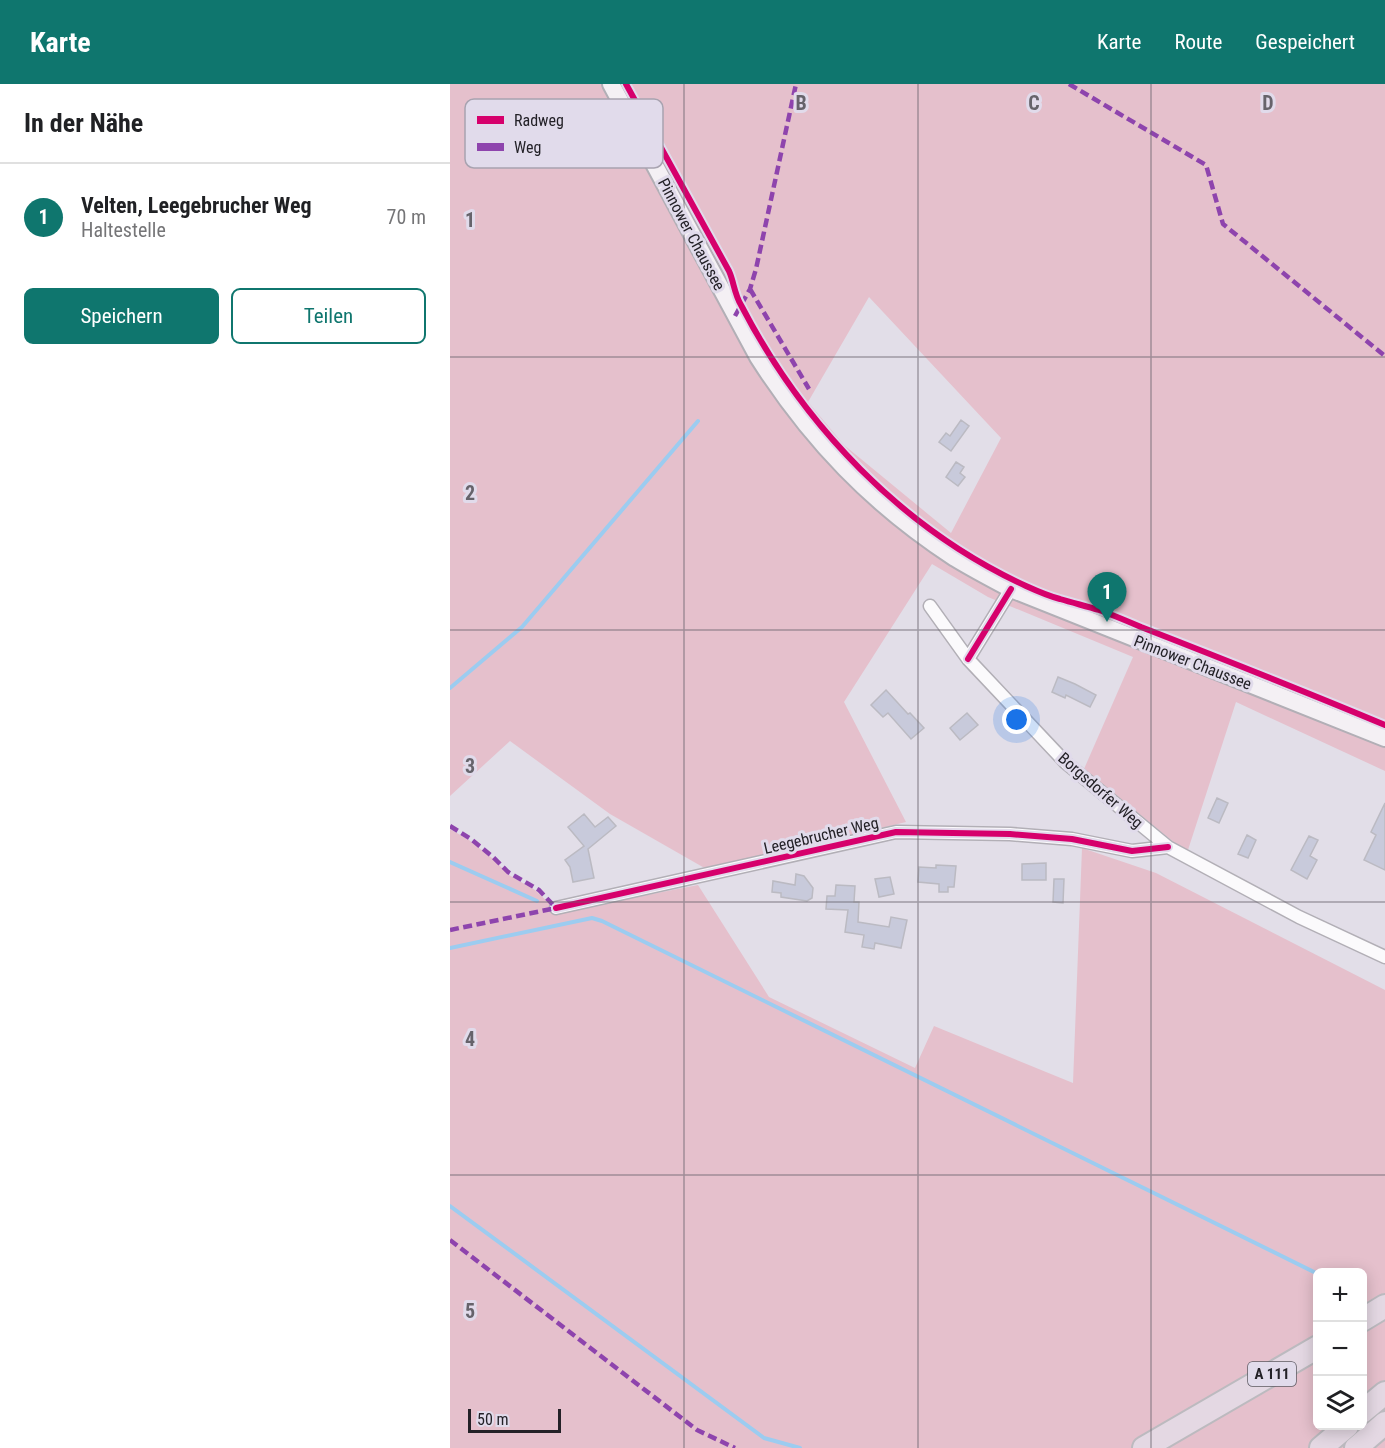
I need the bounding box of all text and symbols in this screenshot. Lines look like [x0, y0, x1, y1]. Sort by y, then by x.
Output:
text: Karte [30, 26, 91, 59]
text: Karte [1097, 30, 1141, 54]
text: Route [1174, 30, 1222, 54]
text: Gespeichert [1255, 30, 1355, 54]
text: B [795, 91, 807, 115]
text: C [1028, 91, 1040, 115]
text: D [1262, 91, 1274, 115]
legend [465, 99, 663, 168]
text: In der Nähe [24, 108, 143, 138]
text: Radweg [514, 111, 564, 130]
text: Weg [514, 138, 541, 157]
street label: Pinnower Chaussee [654, 175, 729, 294]
text: Velten, Leegebrucher Weg [81, 193, 312, 218]
text: 1 [38, 205, 49, 229]
text: 70 m [387, 205, 426, 229]
text: 1 [465, 208, 475, 232]
text: Haltestelle [81, 218, 166, 242]
button: Speichern [24, 288, 219, 344]
button: Teilen [231, 288, 426, 344]
text: 2 [465, 481, 475, 505]
pin: 1 [1088, 572, 1126, 622]
street label: Pinnower Chaussee [1131, 631, 1254, 694]
your location [1002, 705, 1031, 734]
street label: Borgsdorfer Weg [1054, 748, 1147, 832]
text: 3 [465, 754, 475, 778]
street label: Leegebrucher Weg [762, 813, 880, 858]
text: 4 [465, 1027, 475, 1051]
map controls [1313, 1268, 1367, 1430]
button: + [1313, 1268, 1367, 1322]
text: 5 [465, 1299, 475, 1323]
button: − [1313, 1322, 1367, 1376]
road number: A 111 [1248, 1362, 1296, 1386]
button: layers [1313, 1376, 1367, 1430]
scale bar [468, 1406, 561, 1434]
text: 50 m [477, 1410, 509, 1429]

